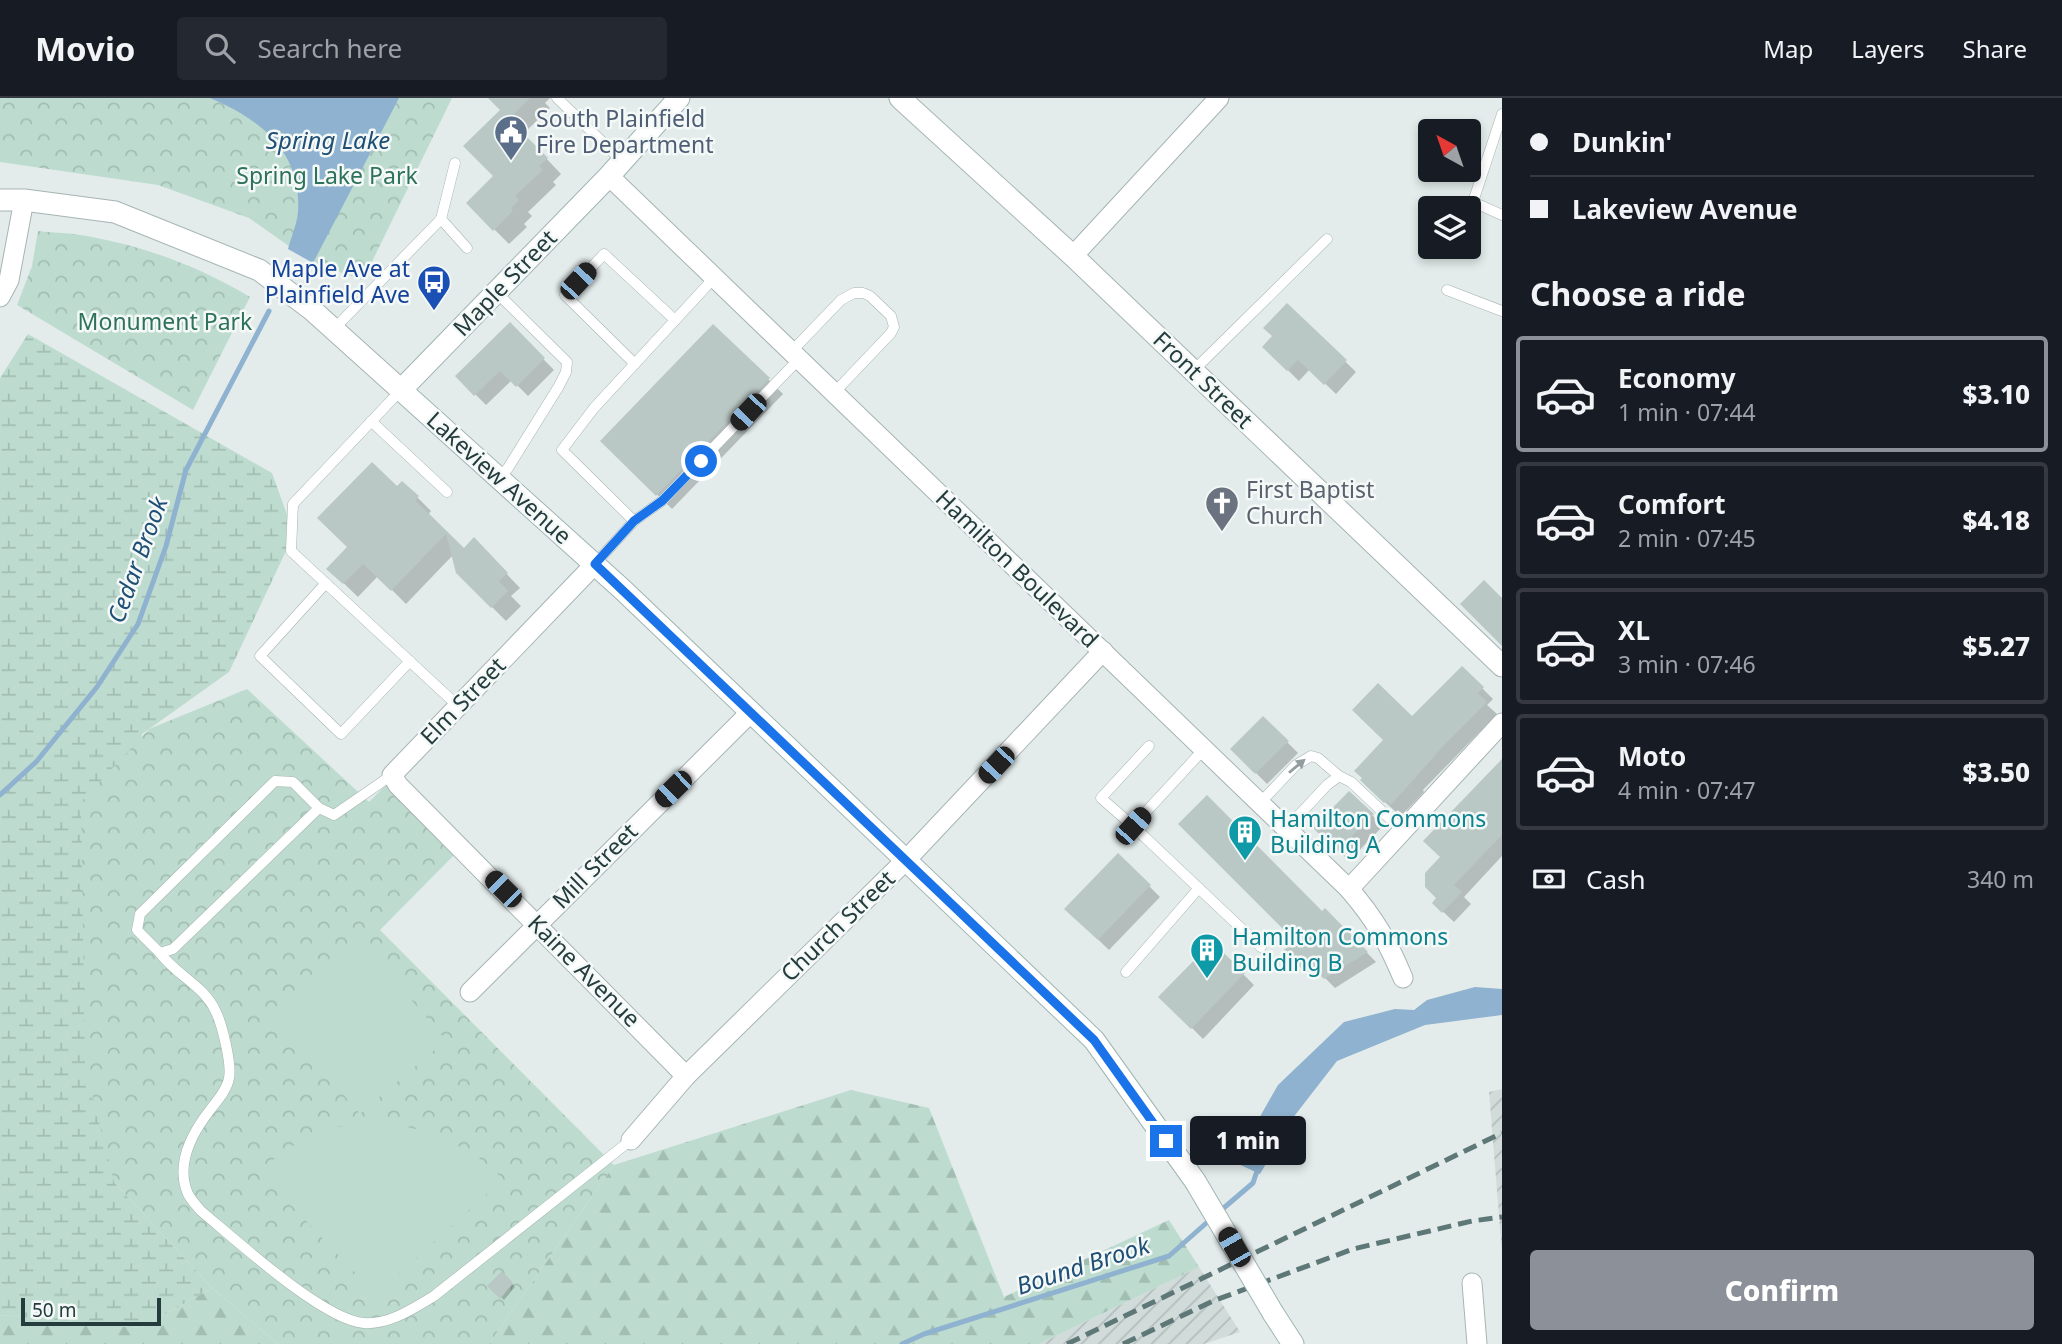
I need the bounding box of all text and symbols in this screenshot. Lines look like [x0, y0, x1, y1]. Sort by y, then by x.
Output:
search box [177, 17, 667, 80]
text: Movio [35, 26, 135, 71]
icon: search [201, 29, 239, 67]
text: Search here [257, 30, 402, 66]
text: Map [1763, 32, 1813, 65]
text: Layers [1851, 32, 1925, 65]
text: Share [1963, 32, 2027, 65]
place label: South Plainfield Fire Department [536, 102, 713, 160]
public building icon: South Plainfield Fire Department [492, 113, 530, 162]
north arrow [1418, 119, 1480, 182]
map controls [1418, 119, 1481, 259]
water label: Spring Lake [266, 123, 390, 156]
text: Dunkin' [1572, 124, 1672, 160]
park label: Spring Lake Park [236, 159, 418, 191]
text: Lakeview Avenue [1572, 191, 1798, 227]
button: layers [1418, 196, 1481, 259]
street label: Maple Street [445, 222, 563, 343]
place label: Maple Ave at Plainfield Ave [265, 252, 410, 310]
car [556, 258, 601, 304]
bus stop icon: Maple Ave at Plainfield Ave [415, 263, 453, 312]
text: Choose a ride [1530, 272, 1746, 315]
park label: Monument Park [78, 305, 253, 337]
street label: Front Street [1147, 323, 1261, 435]
text: Economy [1618, 360, 1736, 396]
icon: car [1534, 363, 1597, 426]
text: $3.10 [1963, 376, 2030, 412]
car [726, 389, 771, 435]
text: 1 min · 07:44 [1618, 396, 1756, 428]
street label: Lakeview Avenue [420, 404, 579, 551]
route start [685, 445, 717, 477]
place label: First Baptist Church [1246, 473, 1374, 531]
street label: Hamilton Boulevard [929, 482, 1106, 654]
church icon: First Baptist Church [1203, 484, 1241, 533]
text: Comfort [1618, 486, 1726, 522]
icon: car [1534, 489, 1597, 552]
water label: Cedar Brook [99, 491, 175, 627]
text: $4.18 [1963, 502, 2030, 538]
text: 2 min · 07:45 [1618, 522, 1756, 554]
text: XL [1618, 612, 1650, 648]
icon: car [1534, 615, 1597, 678]
text: $5.27 [1963, 628, 2030, 664]
text: 3 min · 07:46 [1618, 648, 1756, 680]
street label: Elm Street [412, 649, 512, 751]
text: Moto [1618, 738, 1686, 774]
icon: car [1534, 741, 1597, 804]
car [974, 742, 1019, 788]
text: $3.50 [1963, 754, 2030, 790]
one-way arrow [1288, 759, 1305, 774]
car [651, 767, 696, 811]
text: 4 min · 07:47 [1618, 774, 1756, 806]
place label: Hamilton Commons Building A [1270, 802, 1486, 860]
car [1112, 803, 1155, 849]
building icon: Hamilton Commons Building A [1226, 813, 1264, 862]
street label: Mill Street [544, 815, 644, 915]
icon: cash [1530, 860, 1568, 898]
text: Cash [1586, 861, 1646, 897]
street label: Church Street [773, 863, 901, 988]
text: 340 m [1967, 863, 2034, 895]
car [481, 867, 526, 911]
street label: Kaine Avenue [521, 907, 648, 1034]
place label: Hamilton Commons Building B [1232, 920, 1448, 978]
building icon: Hamilton Commons Building B [1188, 931, 1226, 980]
callout: 1 min [1190, 1116, 1306, 1166]
text: 1 min [1216, 1124, 1280, 1156]
route end [1150, 1125, 1182, 1157]
car [1215, 1224, 1254, 1270]
water label: Bound Brook [1012, 1227, 1154, 1302]
button: Confirm [1530, 1250, 2034, 1330]
scale bar [21, 1295, 161, 1327]
text: 50 m [32, 1297, 76, 1323]

